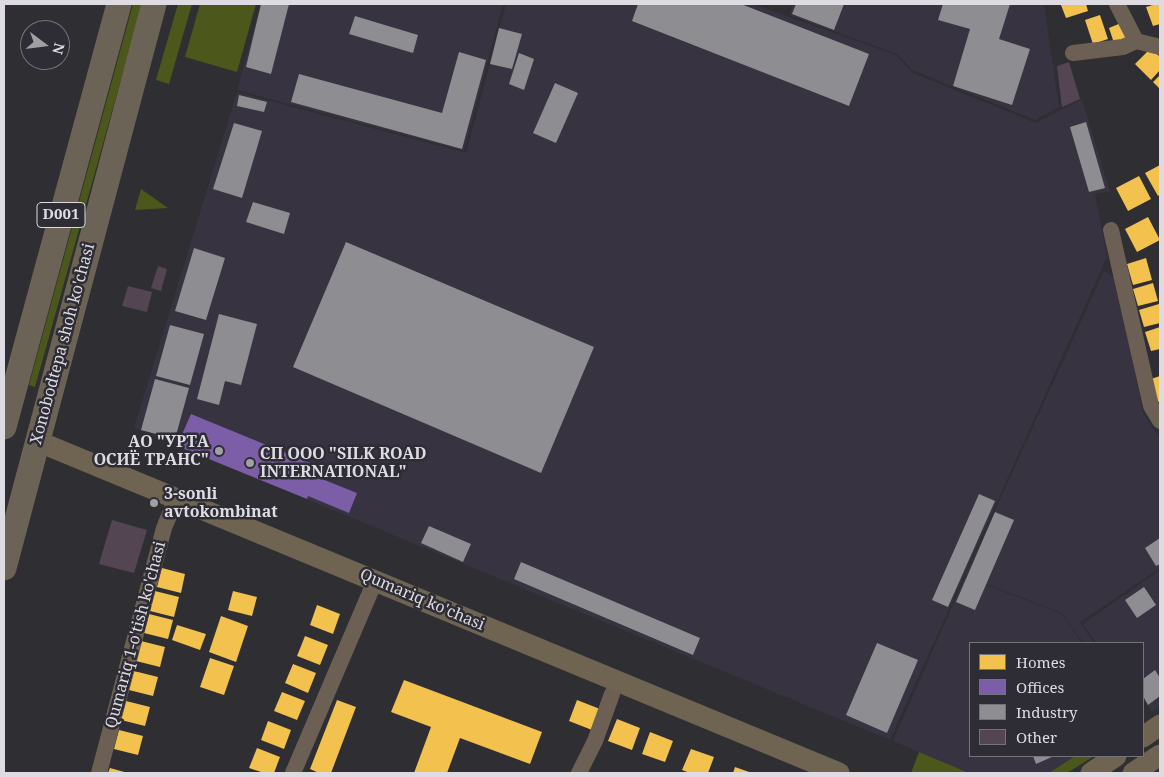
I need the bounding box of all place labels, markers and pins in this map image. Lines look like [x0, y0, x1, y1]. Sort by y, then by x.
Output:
place label: АО "УРТА ОСИЁ ТРАНС" [94, 432, 209, 470]
place label: СП ООО "SILK ROAD INTERNATIONAL" [260, 444, 427, 482]
marker: АО "УРТА ОСИЁ ТРАНС" [213, 445, 225, 457]
marker: СП ООО "SILK ROAD INTERNATIONAL" [244, 457, 256, 469]
place label: 3-sonli avtokombinat [164, 484, 278, 522]
marker: 3-sonli avtokombinat [148, 497, 160, 509]

